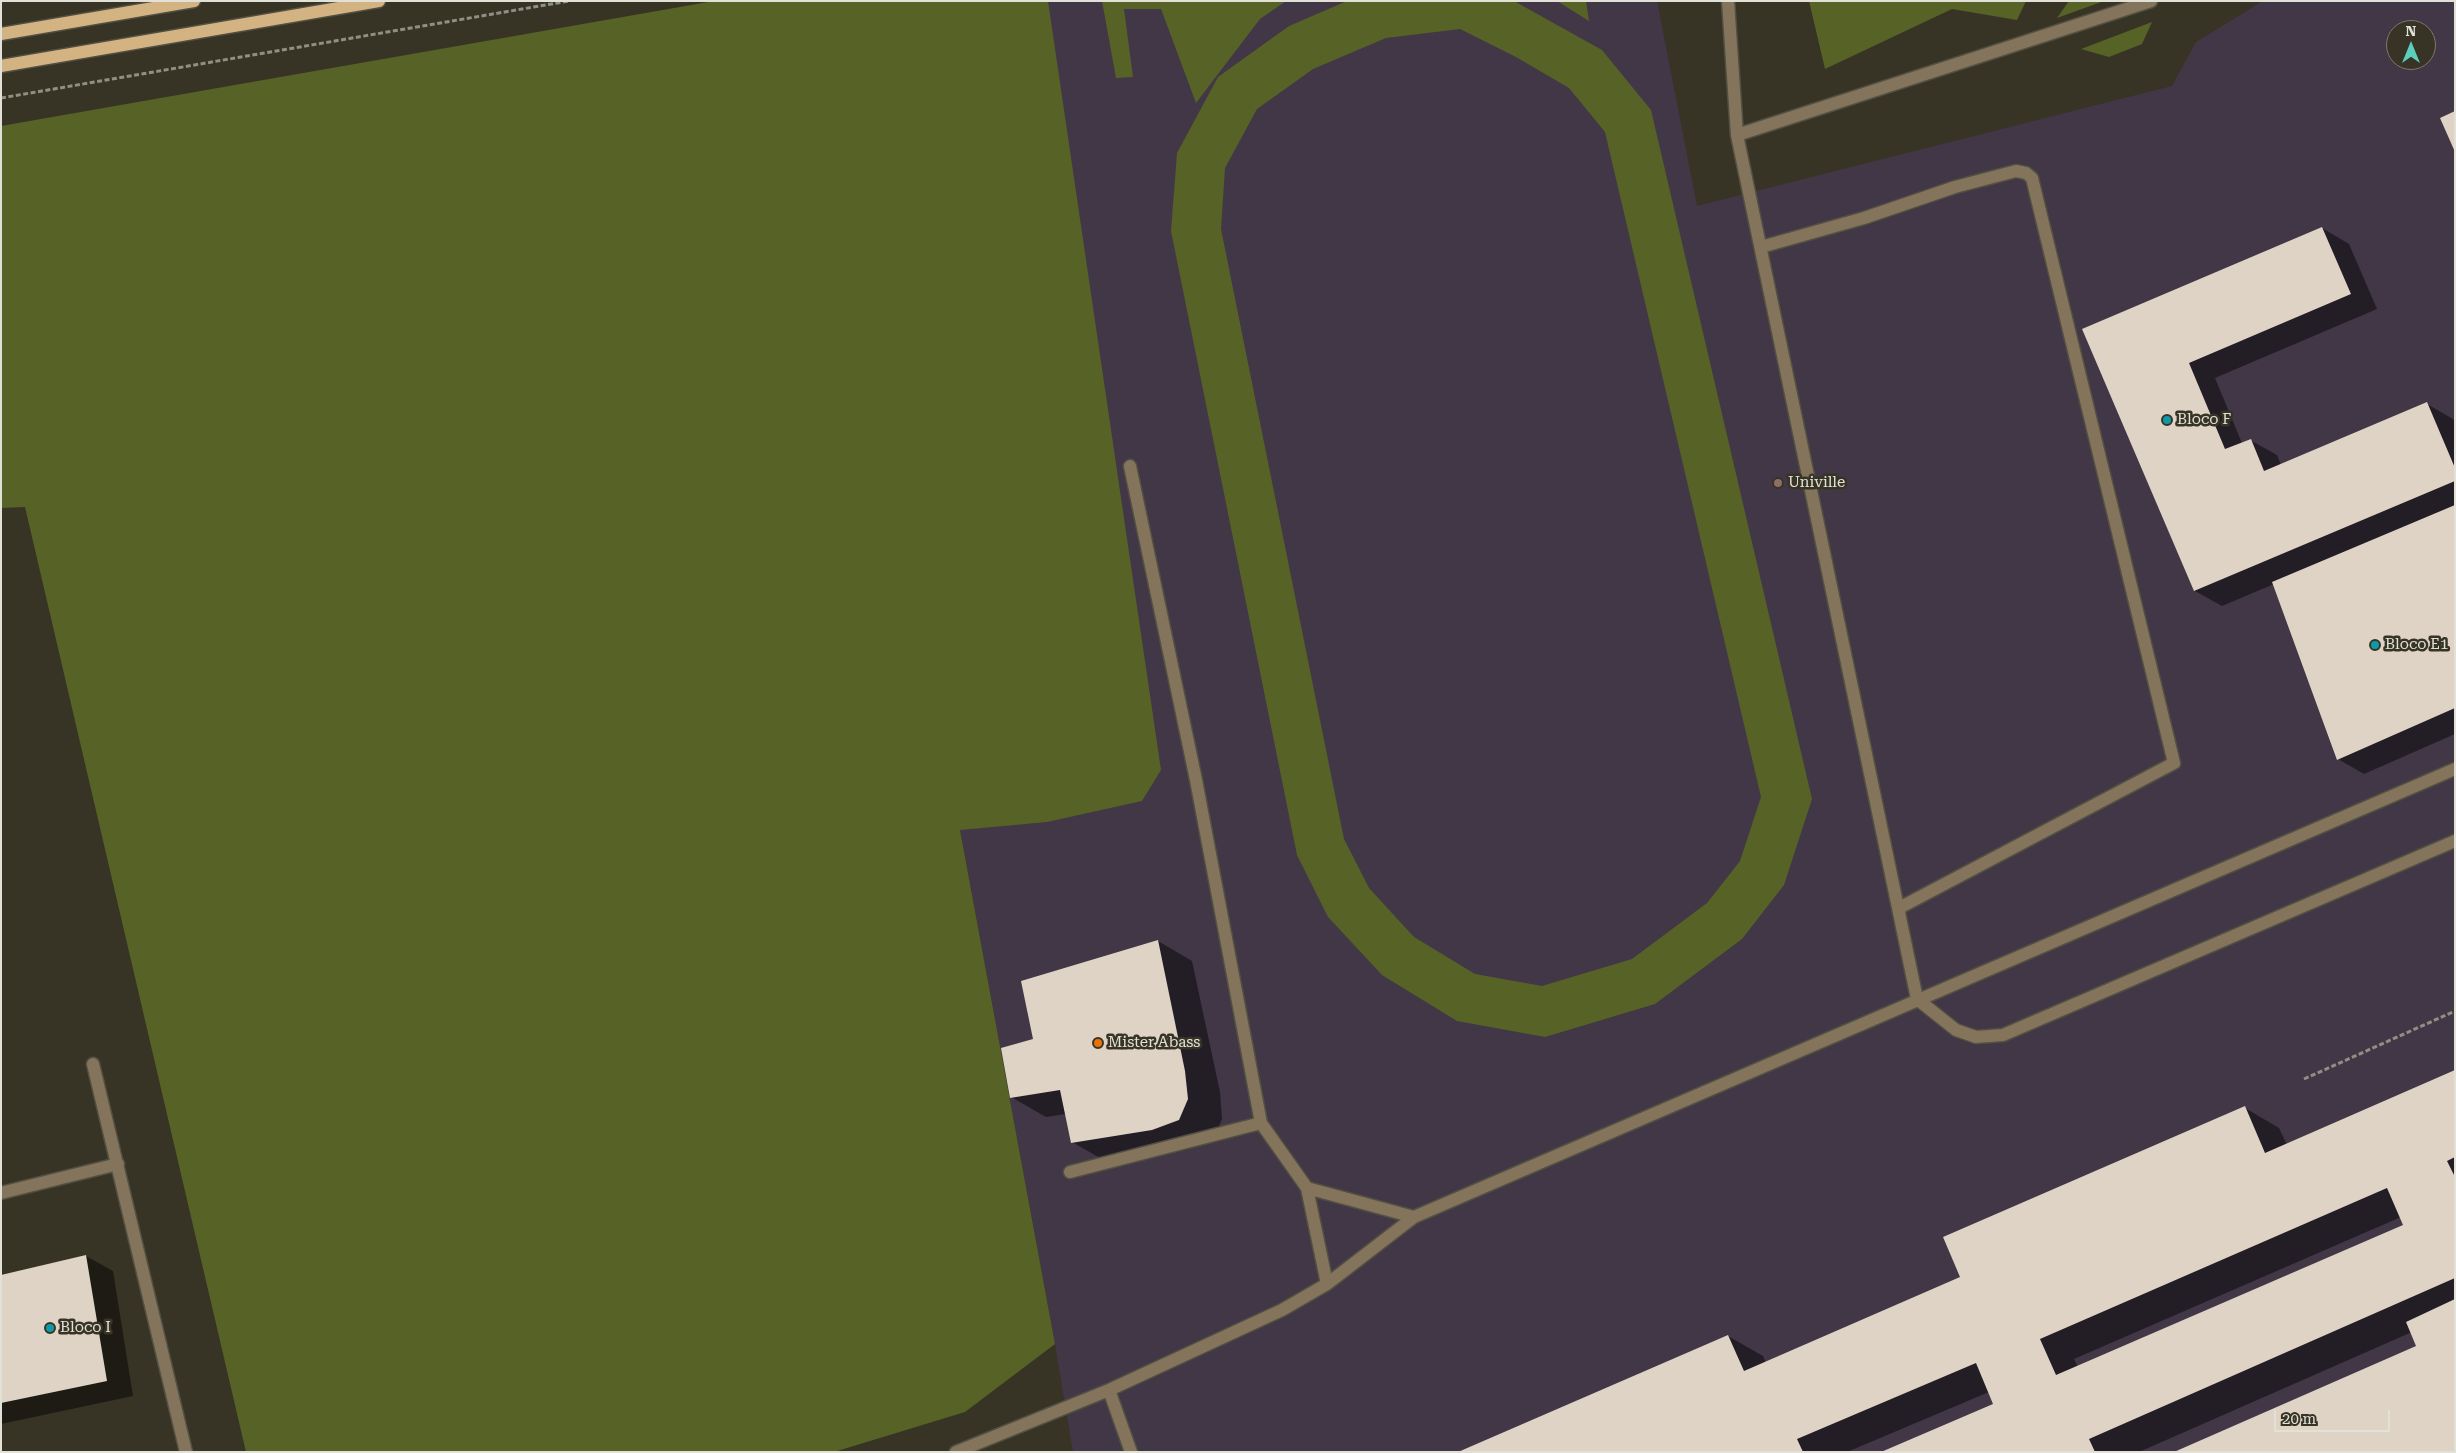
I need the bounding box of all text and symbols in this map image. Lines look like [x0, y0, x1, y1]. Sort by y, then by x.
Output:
north arrow [2386, 20, 2436, 70]
text: N [2406, 23, 2416, 39]
place label: Bloco F [2177, 411, 2231, 429]
marker: Bloco F [2161, 414, 2173, 426]
place label: Univille [1788, 474, 1845, 492]
marker: Univille [1772, 477, 1784, 489]
place label: Bloco E1 [2385, 636, 2448, 654]
marker: Bloco E1 [2369, 639, 2381, 651]
place label: Mister Abass [1108, 1034, 1200, 1052]
marker: Mister Abass [1092, 1037, 1104, 1049]
place label: Bloco I [60, 1319, 111, 1337]
marker: Bloco I [44, 1322, 56, 1334]
scale bar [2276, 1400, 2392, 1432]
text: 20 m [2282, 1410, 2316, 1428]

